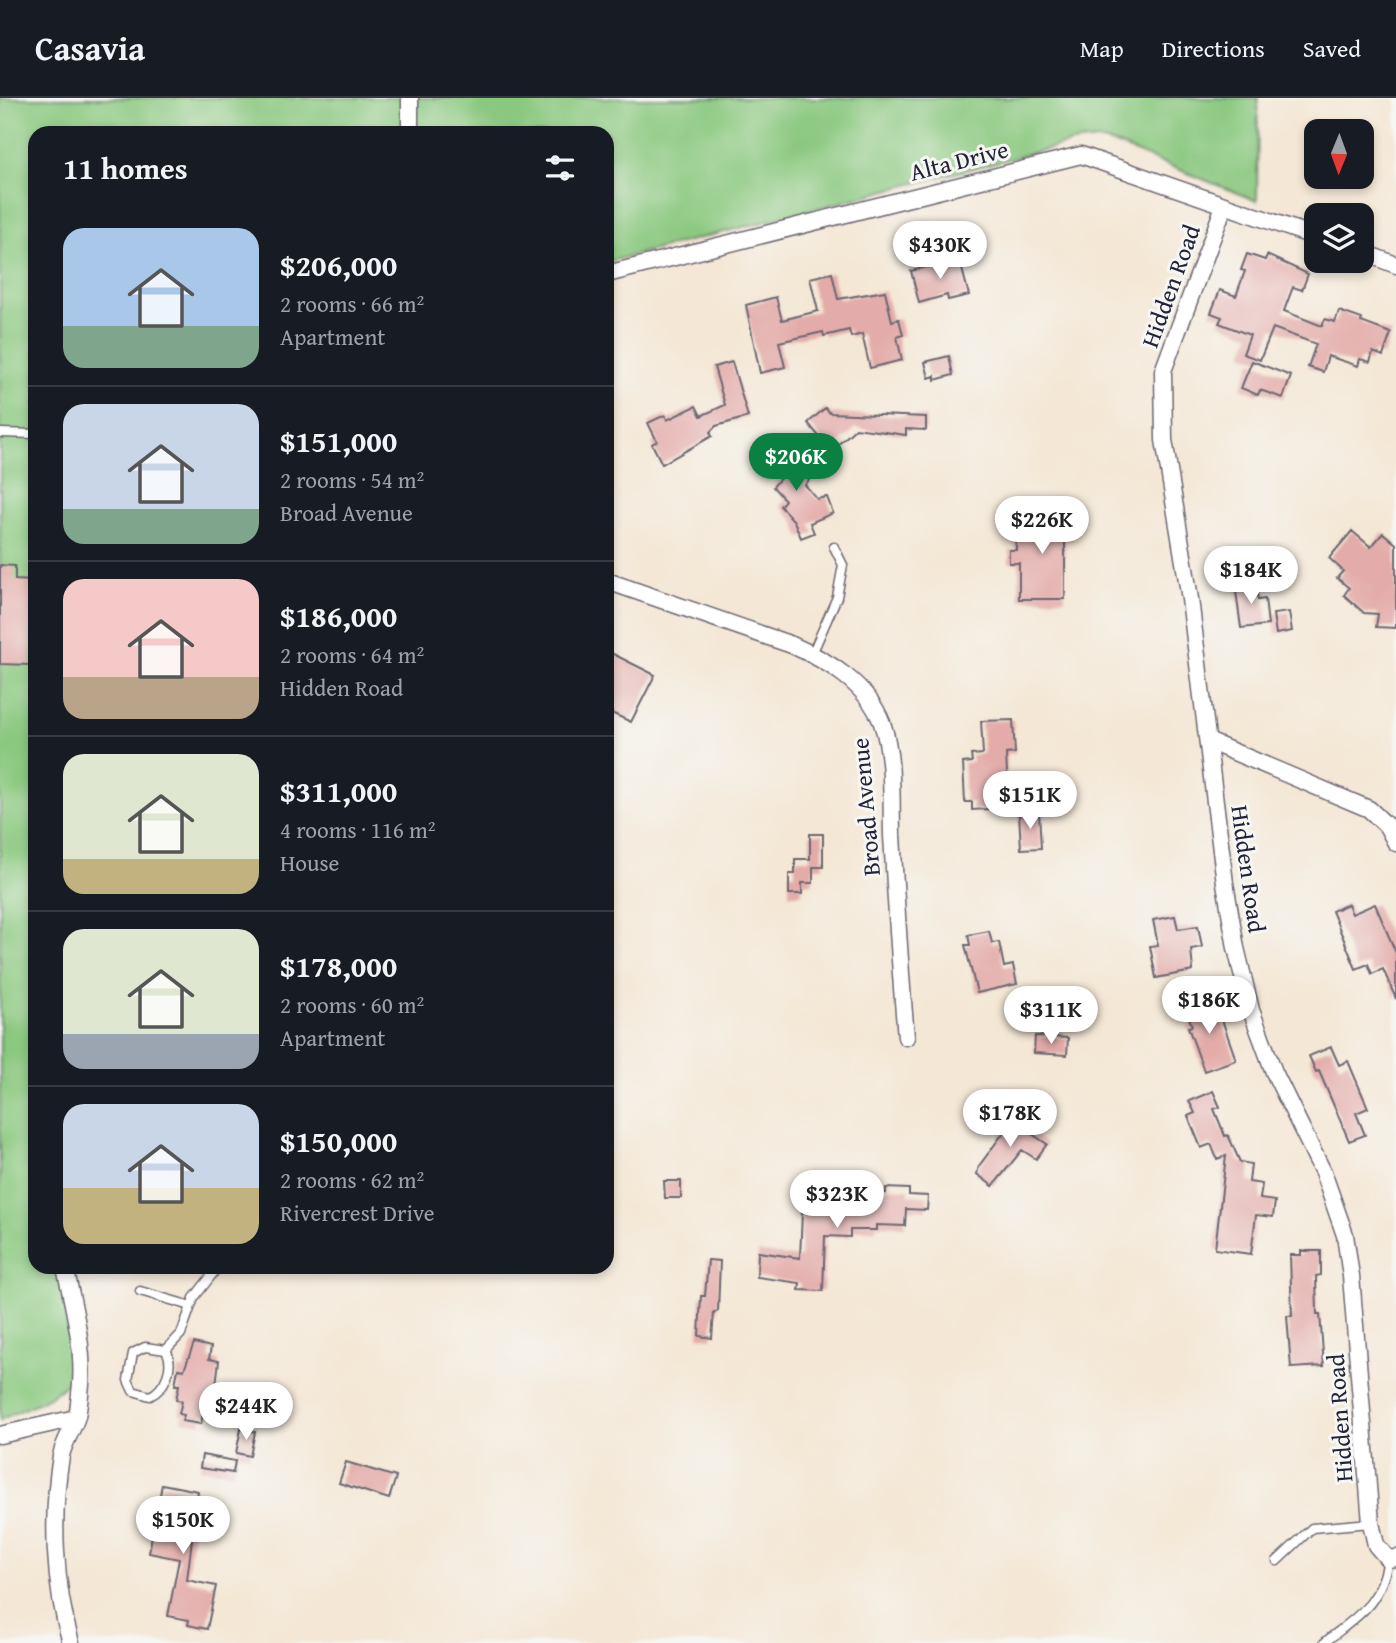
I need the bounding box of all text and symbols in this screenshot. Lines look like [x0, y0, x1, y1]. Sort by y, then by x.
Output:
text: Casavia [35, 24, 145, 72]
text: Map [1080, 31, 1124, 66]
text: Directions [1162, 31, 1265, 66]
text: Saved [1303, 31, 1361, 66]
north arrow [1304, 119, 1374, 189]
map controls [1304, 119, 1374, 273]
street label: Alta Drive [906, 131, 1012, 190]
text: 11 homes [63, 146, 188, 190]
icon: filters [541, 149, 579, 187]
button: layers [1304, 203, 1374, 273]
street label: Hidden Road [1132, 219, 1209, 352]
pin: $430K [891, 222, 989, 281]
text: $430K [909, 227, 971, 260]
text: $206,000 [280, 243, 397, 287]
icon: home [119, 256, 203, 340]
text: 2 rooms · 66 m² [280, 287, 424, 320]
text: Apartment [280, 320, 385, 353]
text: $151,000 [280, 419, 397, 463]
icon: home [119, 432, 203, 516]
pin: $206K [747, 434, 845, 493]
text: $206K [765, 439, 827, 472]
text: 2 rooms · 54 m² [280, 463, 424, 496]
text: Broad Avenue [280, 496, 413, 529]
pin: $226K [993, 496, 1091, 556]
text: $226K [1011, 502, 1073, 535]
pin: $184K [1202, 546, 1300, 606]
text: $184K [1220, 552, 1282, 585]
text: $186,000 [280, 594, 397, 638]
icon: home [119, 607, 203, 691]
text: 2 rooms · 64 m² [280, 638, 424, 671]
text: Hidden Road [280, 671, 403, 704]
street label: Broad Avenue [842, 737, 889, 878]
text: $311,000 [280, 769, 397, 813]
pin: $151K [981, 772, 1079, 831]
text: $151K [999, 777, 1061, 810]
icon: home [119, 782, 203, 866]
street label: Hidden Road [1222, 803, 1275, 935]
text: 4 rooms · 116 m² [280, 813, 435, 846]
text: House [280, 846, 339, 879]
text: $178,000 [280, 944, 397, 988]
icon: home [119, 957, 203, 1041]
pin: $186K [1160, 976, 1258, 1036]
text: $186K [1178, 982, 1240, 1015]
pin: $311K [1002, 986, 1100, 1046]
text: 2 rooms · 60 m² [280, 988, 424, 1021]
text: $311K [1020, 992, 1082, 1025]
text: Apartment [280, 1021, 385, 1054]
pin: $178K [961, 1090, 1059, 1149]
text: $178K [979, 1095, 1041, 1128]
text: $150,000 [280, 1119, 397, 1163]
icon: home [119, 1132, 203, 1216]
text: 2 rooms · 62 m² [280, 1163, 424, 1196]
pin: $323K [788, 1170, 886, 1230]
text: $323K [806, 1176, 868, 1209]
text: Rivercrest Drive [280, 1196, 435, 1229]
street label: Hidden Road [1318, 1353, 1361, 1483]
pin: $244K [197, 1382, 295, 1442]
text: $244K [215, 1388, 277, 1421]
pin: $150K [134, 1496, 232, 1556]
text: $150K [152, 1502, 214, 1535]

